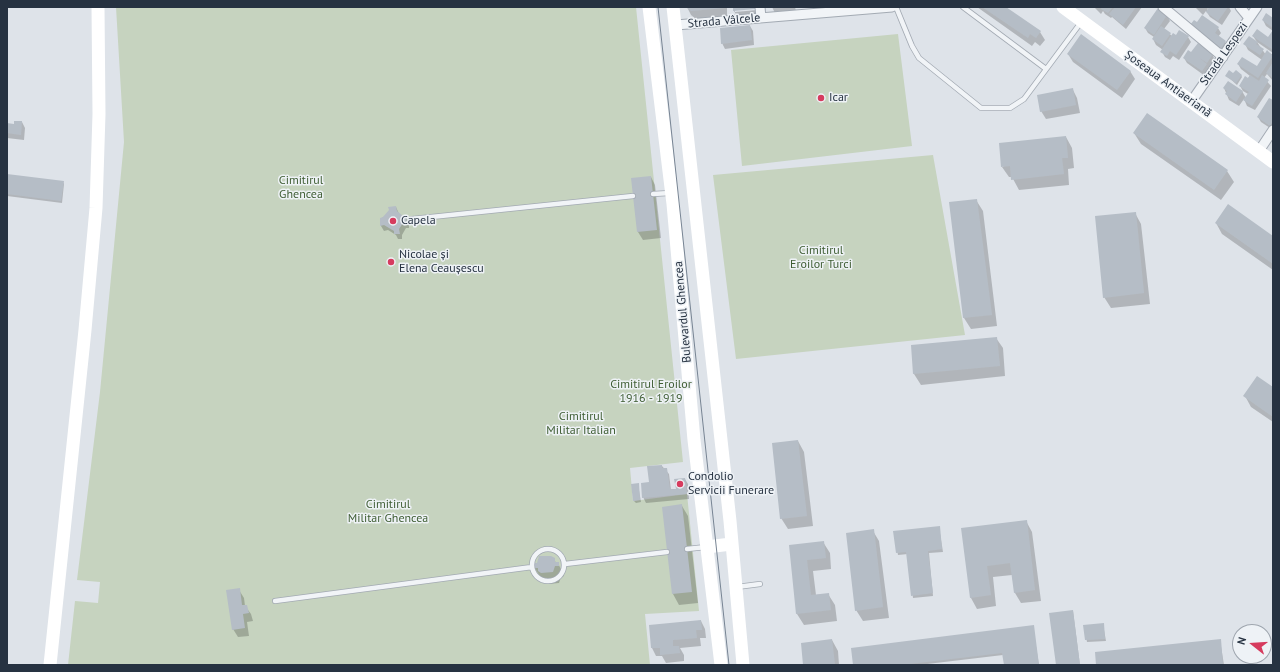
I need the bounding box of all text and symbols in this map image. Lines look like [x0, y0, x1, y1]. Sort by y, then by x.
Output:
street label: Strada Vâlcele [687, 11, 761, 31]
street label: Strada Lespezi [1197, 20, 1251, 88]
street label: Șoseaua Antiaeriană [1122, 48, 1214, 120]
place label: Icar [829, 91, 848, 105]
marker: Icar [816, 93, 826, 103]
park label: Cimitirul Ghencea [279, 174, 323, 202]
place label: Capela [401, 214, 436, 228]
marker: Capela [388, 216, 398, 226]
park label: Cimitirul Eroilor Turci [790, 244, 852, 272]
place label: Nicolae și Elena Ceaușescu [399, 248, 484, 276]
marker: Nicolae și Elena Ceaușescu [386, 257, 396, 267]
street label: Bulevardul Ghencea [671, 261, 695, 363]
park label: Cimitirul Eroilor 1916 - 1919 [610, 378, 692, 406]
park label: Cimitirul Militar Italian [546, 410, 616, 438]
place label: Condolio Servicii Funerare [688, 470, 774, 498]
marker: Condolio Servicii Funerare [675, 479, 685, 489]
park label: Cimitirul Militar Ghencea [348, 498, 428, 526]
north arrow [1232, 624, 1272, 664]
text: N [1234, 635, 1249, 646]

